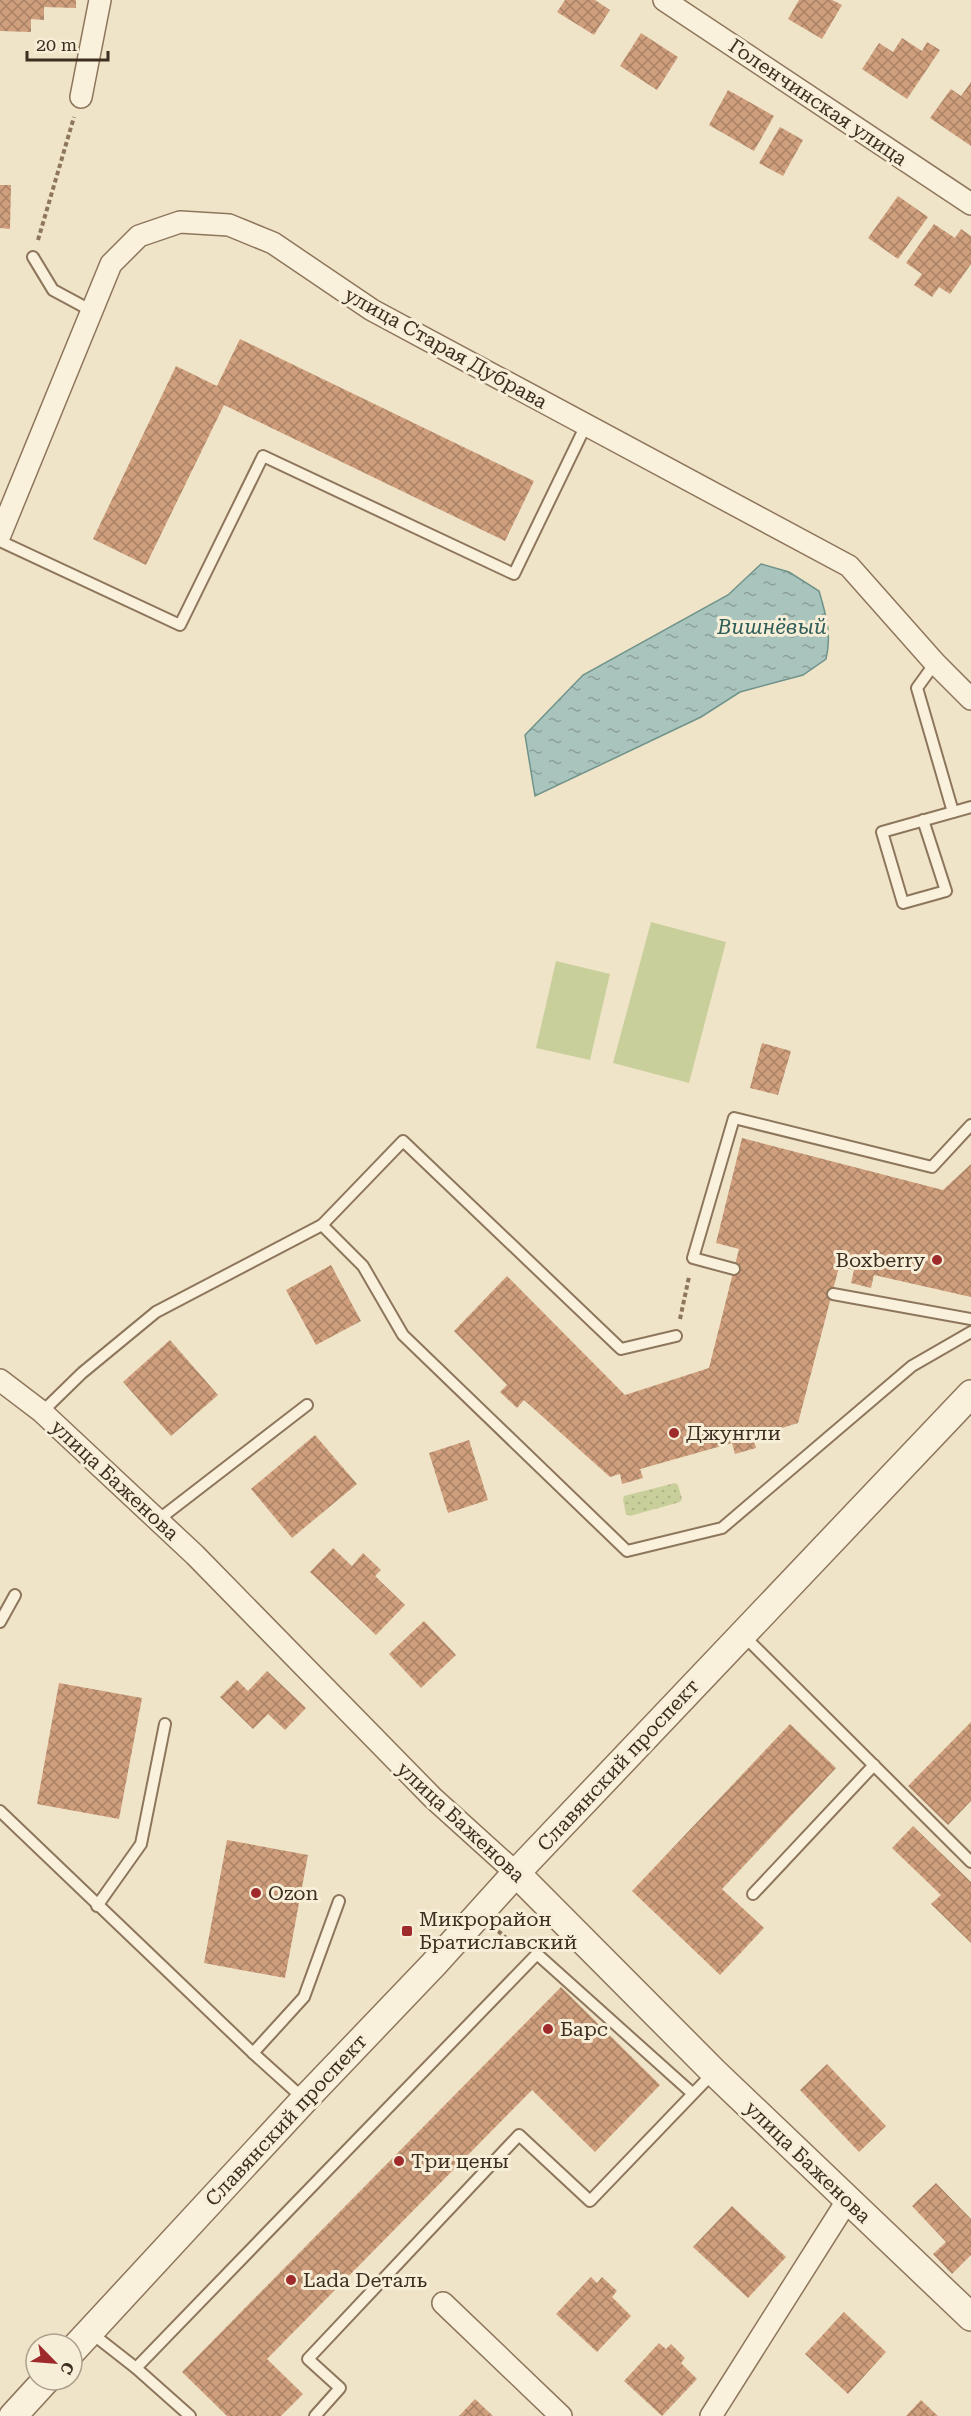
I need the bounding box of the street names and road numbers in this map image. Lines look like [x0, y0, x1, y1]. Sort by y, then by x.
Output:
street label: Голенчинская улица [724, 33, 912, 171]
street label: улица Старая Дубрава [340, 282, 552, 414]
street label: улица Баженова [46, 1415, 184, 1545]
street label: Славянский проспект [532, 1674, 704, 1856]
street label: улица Баженова [392, 1757, 530, 1887]
street label: Славянский проспект [200, 2029, 372, 2211]
street label: улица Баженова [740, 2096, 876, 2228]

